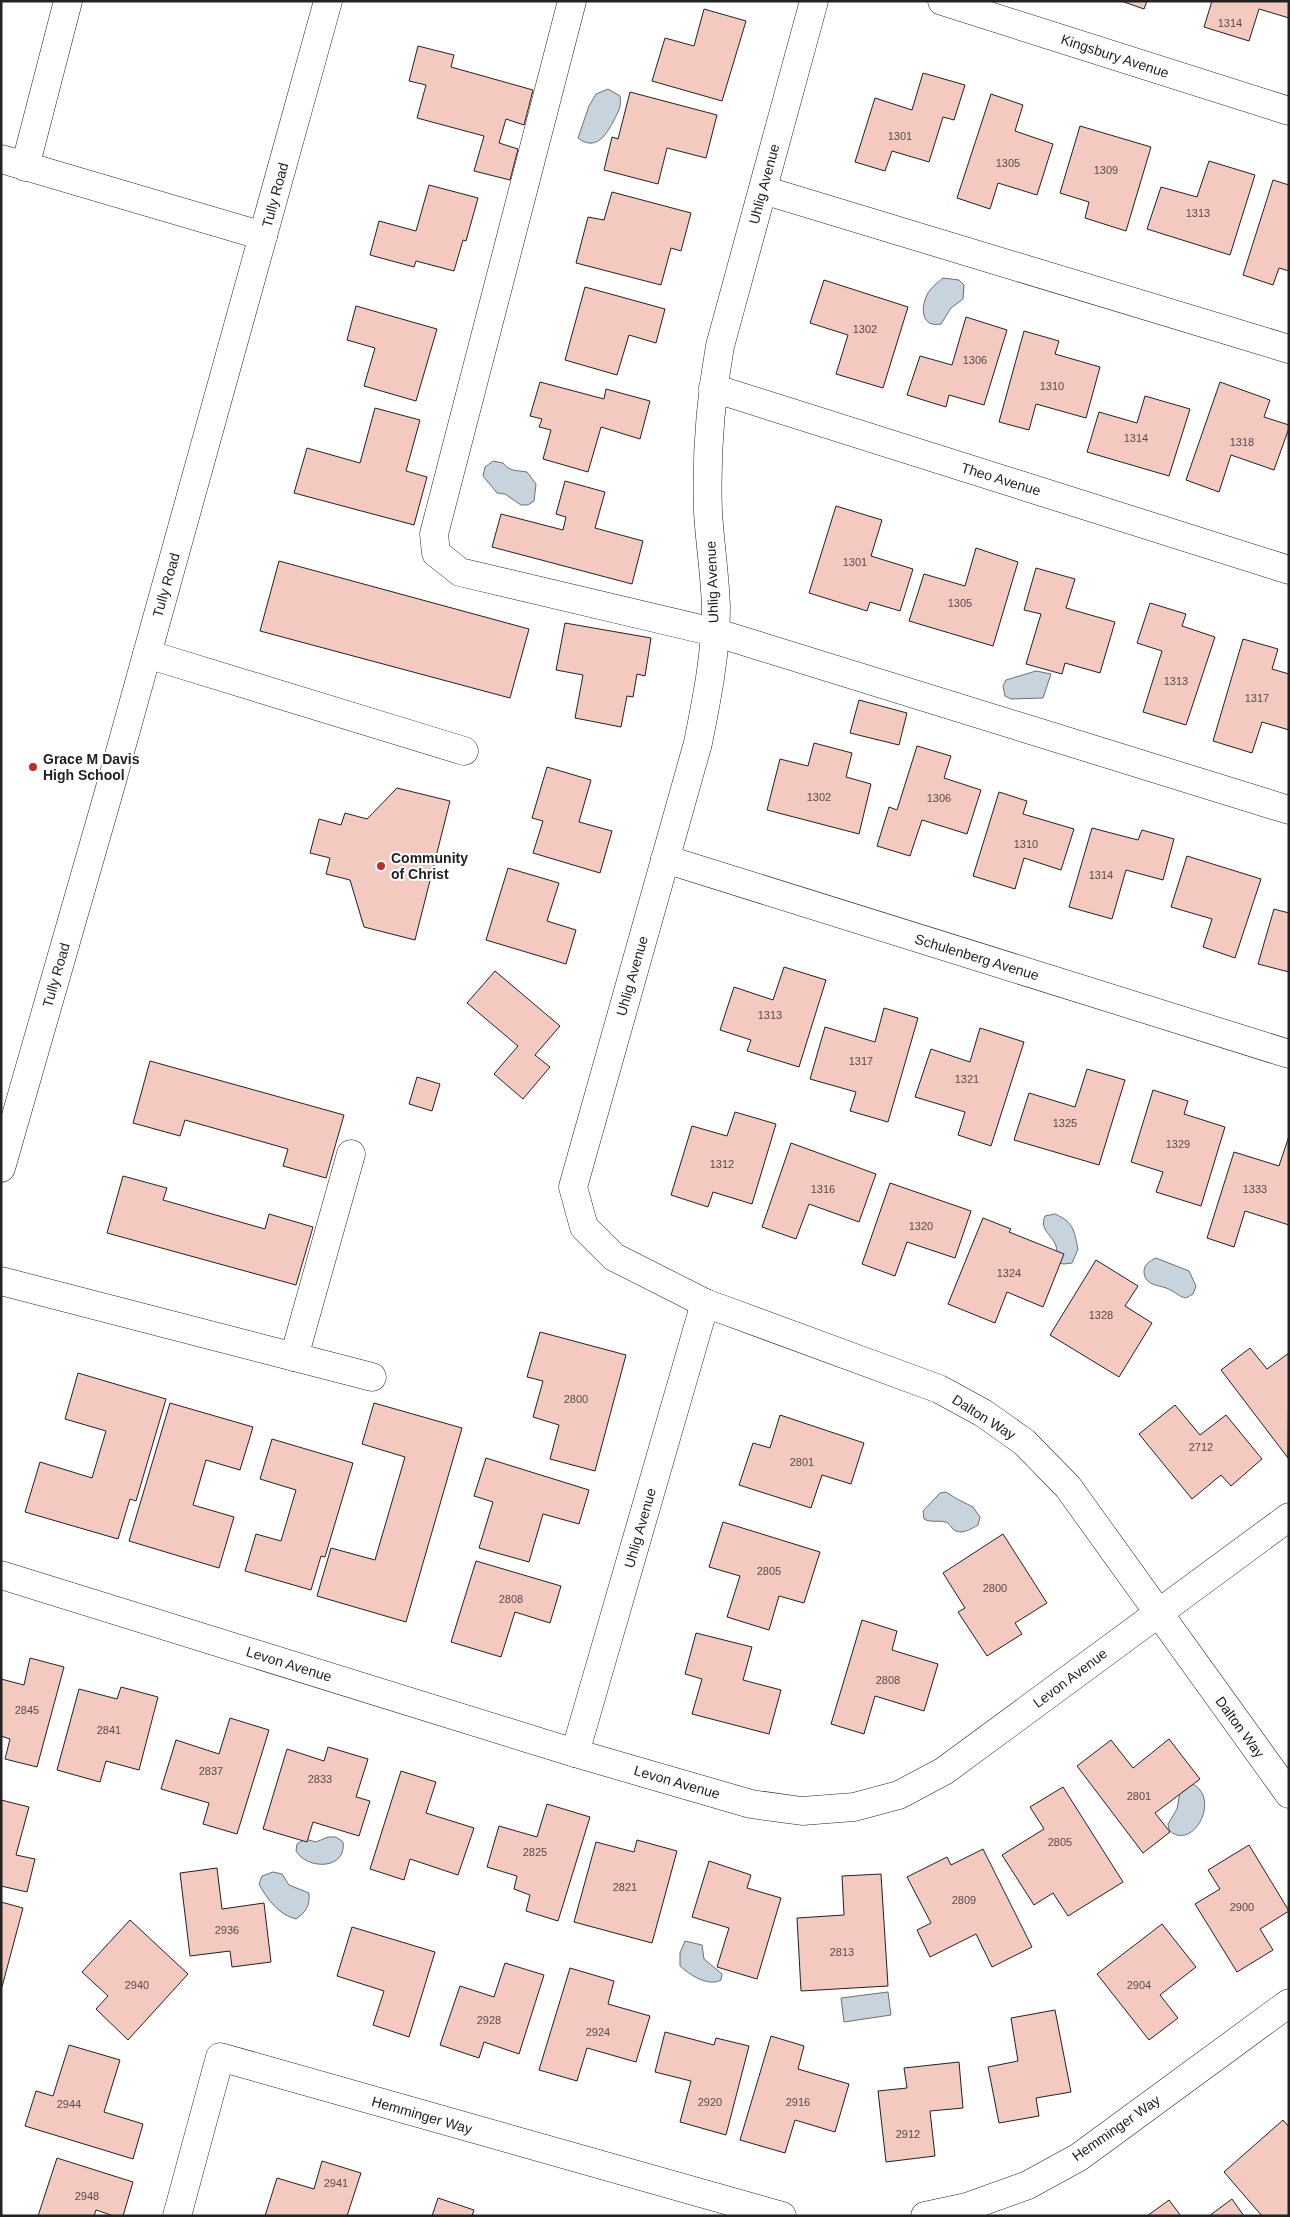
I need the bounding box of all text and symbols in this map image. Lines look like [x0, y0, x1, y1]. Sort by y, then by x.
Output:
house number: 1314 [1218, 17, 1242, 29]
street label: Kingsbury Avenue [1059, 31, 1171, 81]
house number: 1301 [888, 130, 912, 142]
street label: Uhlig Avenue [746, 142, 782, 226]
house number: 1305 [996, 157, 1020, 169]
street label: Tully Road [259, 161, 291, 229]
house number: 1309 [1094, 164, 1118, 176]
house number: 1313 [1186, 207, 1210, 219]
house number: 1302 [853, 323, 877, 335]
house number: 1306 [963, 354, 987, 366]
house number: 1310 [1040, 380, 1064, 392]
house number: 1314 [1124, 432, 1148, 444]
house number: 1318 [1230, 436, 1254, 448]
street label: Theo Avenue [959, 459, 1043, 499]
street label: Uhlig Avenue [703, 540, 721, 623]
street label: Tully Road [149, 551, 183, 619]
house number: 1301 [843, 556, 867, 568]
house number: 1305 [948, 597, 972, 609]
house number: 1313 [1164, 675, 1188, 687]
house number: 1317 [1245, 692, 1269, 704]
place label: Grace M Davis High School [43, 751, 140, 783]
marker: Grace M Davis High School [27, 761, 39, 773]
house number: 1302 [807, 791, 831, 803]
house number: 1306 [927, 792, 951, 804]
house number: 1310 [1014, 838, 1038, 850]
place label: Community of Christ [391, 850, 468, 882]
marker: Community of Christ [375, 860, 387, 872]
house number: 1314 [1089, 869, 1113, 881]
street label: Schulenberg Avenue [913, 930, 1041, 984]
street label: Uhlig Avenue [613, 934, 651, 1018]
street label: Tully Road [39, 941, 73, 1009]
house number: 1313 [758, 1009, 782, 1021]
house number: 1317 [849, 1055, 873, 1067]
house number: 1321 [955, 1073, 979, 1085]
house number: 1325 [1053, 1117, 1077, 1129]
house number: 1329 [1166, 1138, 1190, 1150]
house number: 1312 [710, 1158, 734, 1170]
house number: 1316 [811, 1183, 835, 1195]
house number: 1333 [1243, 1183, 1267, 1195]
house number: 1320 [909, 1220, 933, 1232]
house number: 1324 [997, 1267, 1021, 1279]
house number: 1328 [1089, 1309, 1113, 1321]
street label: Dalton Way [949, 1391, 1019, 1443]
house number: 2800 [564, 1393, 588, 1405]
house number: 2712 [1189, 1441, 1213, 1453]
house number: 2801 [790, 1456, 814, 1468]
street label: Uhlig Avenue [621, 1486, 659, 1570]
house number: 2805 [757, 1565, 781, 1577]
house number: 2800 [983, 1582, 1007, 1594]
house number: 2808 [499, 1593, 523, 1605]
street label: Levon Avenue [244, 1643, 334, 1685]
street label: Levon Avenue [1030, 1645, 1110, 1711]
house number: 2808 [876, 1674, 900, 1686]
street label: Dalton Way [1212, 1693, 1268, 1761]
house number: 2845 [15, 1704, 39, 1716]
house number: 2841 [97, 1724, 121, 1736]
street label: Levon Avenue [632, 1762, 722, 1802]
house number: 2837 [199, 1765, 223, 1777]
house number: 2833 [308, 1773, 332, 1785]
house number: 2801 [1127, 1790, 1151, 1802]
house number: 2805 [1048, 1836, 1072, 1848]
house number: 2825 [523, 1846, 547, 1858]
house number: 2821 [613, 1881, 637, 1893]
house number: 2809 [952, 1894, 976, 1906]
house number: 2900 [1230, 1901, 1254, 1913]
house number: 2936 [215, 1924, 239, 1936]
house number: 2813 [830, 1946, 854, 1958]
house number: 2940 [125, 1979, 149, 1991]
house number: 2904 [1127, 1979, 1151, 1991]
house number: 2928 [477, 2014, 501, 2026]
house number: 2924 [586, 2026, 610, 2038]
street label: Hemminger Way [1069, 2092, 1163, 2164]
street label: Hemminger Way [370, 2093, 474, 2137]
house number: 2920 [698, 2096, 722, 2108]
house number: 2916 [786, 2096, 810, 2108]
house number: 2944 [57, 2098, 81, 2110]
house number: 2912 [896, 2128, 920, 2140]
house number: 2941 [324, 2177, 348, 2189]
house number: 2948 [75, 2190, 99, 2202]

